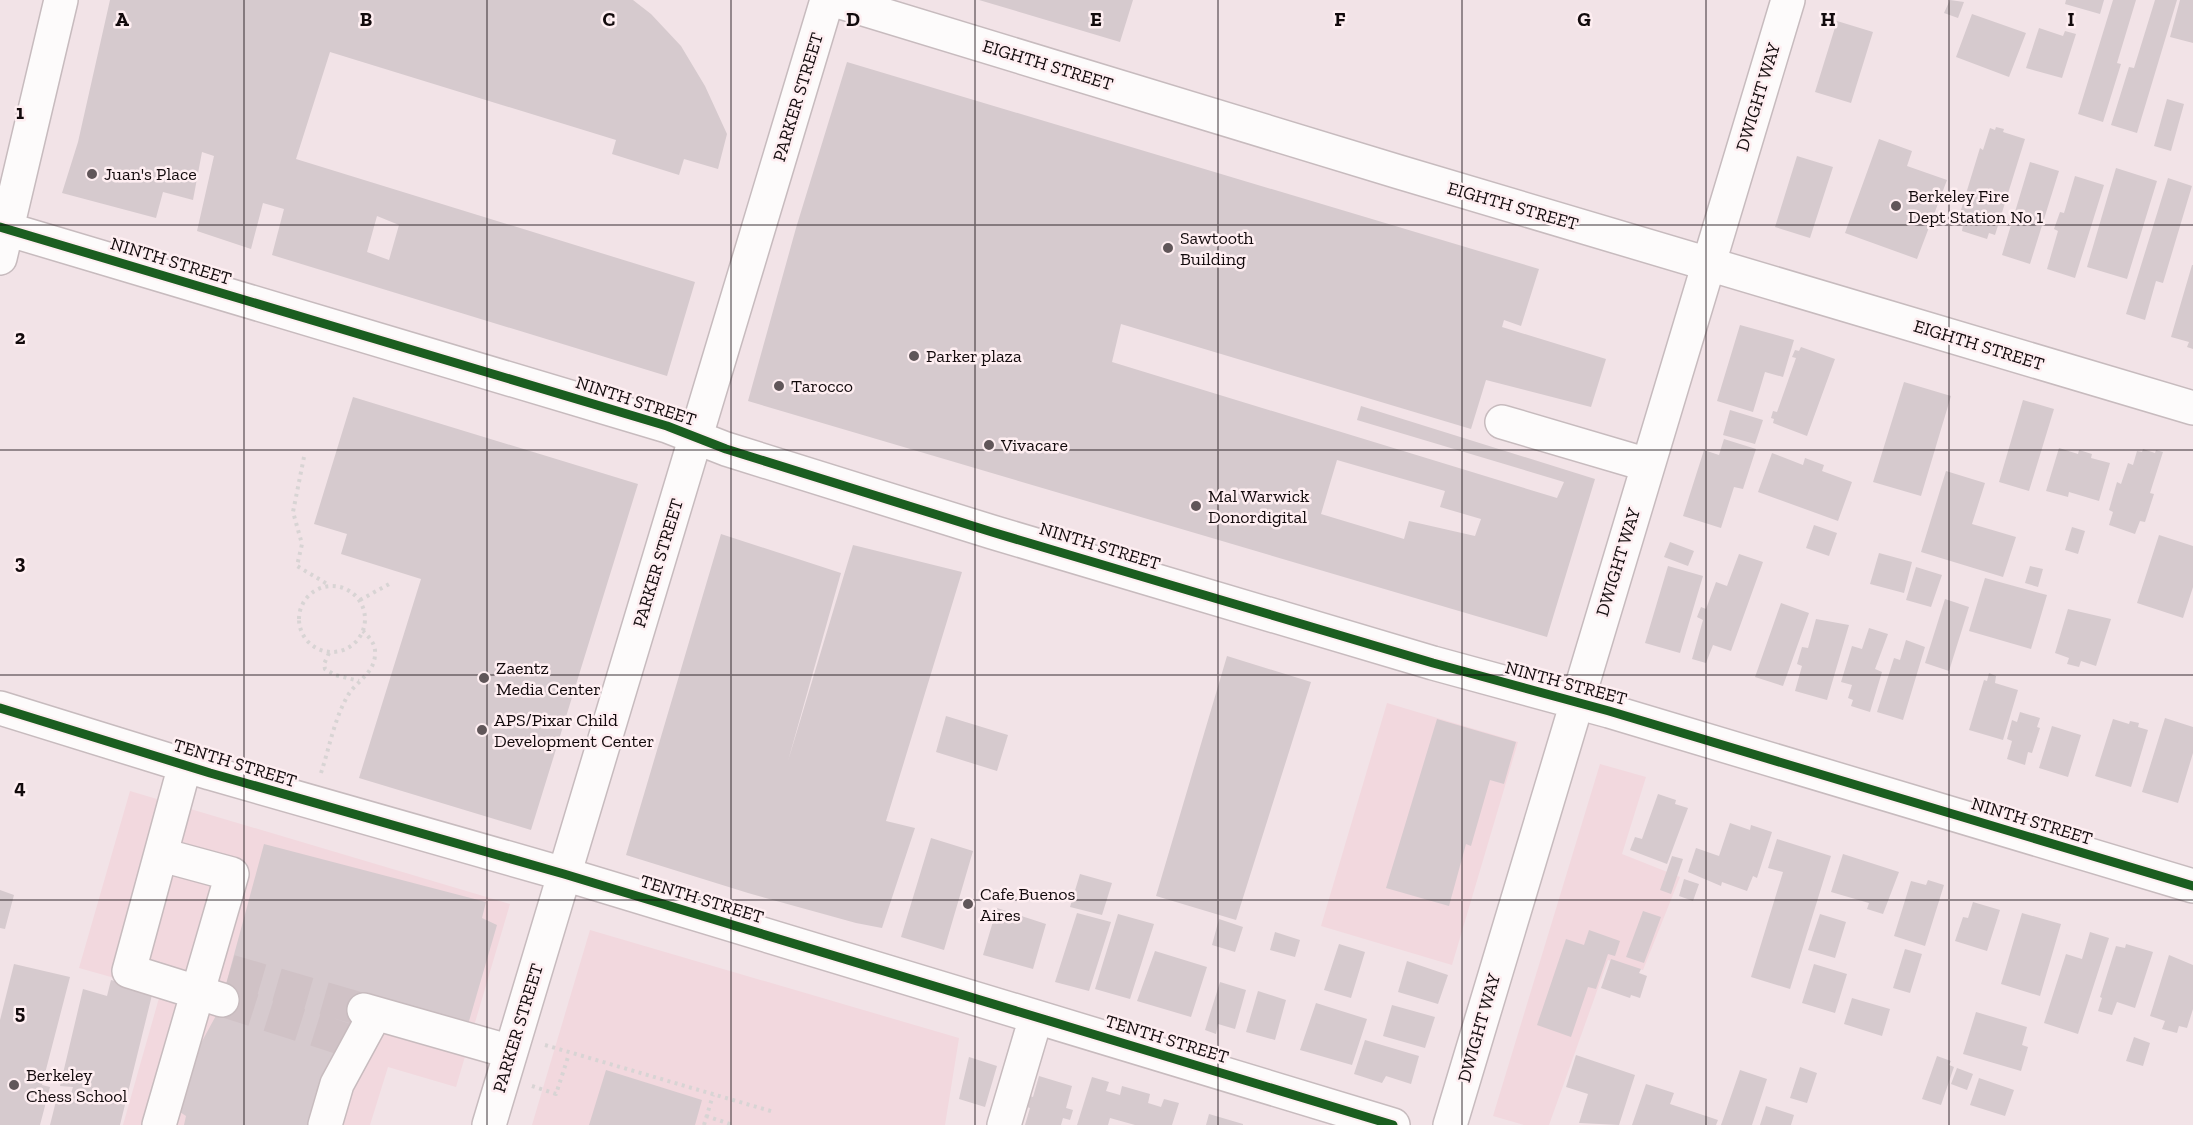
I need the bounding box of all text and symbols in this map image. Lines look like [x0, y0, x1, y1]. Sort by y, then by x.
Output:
text: A [115, 7, 129, 31]
text: B [360, 7, 372, 31]
text: C [603, 7, 616, 31]
text: D [846, 7, 860, 31]
text: E [1090, 7, 1102, 31]
text: F [1334, 7, 1346, 31]
text: G [1577, 7, 1591, 31]
text: H [1820, 7, 1836, 31]
text: I [2067, 7, 2075, 31]
street label: PARKER STREET [768, 30, 828, 164]
street label: EIGHTH STREET [980, 35, 1116, 95]
street label: DWIGHT WAY [1731, 40, 1785, 154]
text: 1 [16, 100, 24, 124]
place label: Juan's Place [104, 163, 197, 185]
marker: Juan's Place [85, 167, 99, 181]
street label: EIGHTH STREET [1445, 177, 1581, 235]
place label: Berkeley Fire Dept Station No 1 [1908, 185, 2043, 228]
marker: Berkeley Fire Dept Station No 1 [1889, 199, 1903, 213]
place label: Sawtooth Building [1180, 227, 1254, 270]
street label: NINTH STREET [108, 232, 234, 290]
marker: Sawtooth Building [1161, 241, 1175, 255]
street label: EIGHTH STREET [1911, 315, 2047, 375]
text: 2 [15, 325, 26, 349]
place label: Parker plaza [926, 345, 1022, 367]
marker: Parker plaza [907, 349, 921, 363]
street label: NINTH STREET [573, 371, 699, 431]
place label: Tarocco [791, 375, 853, 397]
marker: Tarocco [772, 379, 786, 393]
place label: Vivacare [1000, 434, 1068, 456]
marker: Vivacare [982, 438, 996, 452]
place label: Mal Warwick Donordigital [1208, 485, 1310, 528]
street label: PARKER STREET [628, 496, 688, 630]
marker: Mal Warwick Donordigital [1189, 499, 1203, 513]
street label: DWIGHT WAY [1591, 505, 1645, 619]
street label: NINTH STREET [1037, 517, 1163, 575]
text: 3 [15, 550, 26, 574]
street label: NINTH STREET [1503, 656, 1629, 710]
place label: Zaentz Media Center [496, 657, 601, 700]
marker: Zaentz Media Center [477, 671, 491, 685]
place label: APS/Pixar Child Development Center [494, 709, 654, 752]
marker: APS/Pixar Child Development Center [475, 723, 489, 737]
street label: TENTH STREET [171, 734, 299, 792]
text: 4 [14, 775, 26, 799]
street label: NINTH STREET [1969, 792, 2095, 850]
street label: TENTH STREET [638, 870, 766, 928]
place label: Cafe Buenos Aires [980, 883, 1075, 926]
marker: Cafe Buenos Aires [961, 897, 975, 911]
street label: PARKER STREET [488, 961, 548, 1095]
street label: DWIGHT WAY [1453, 971, 1505, 1085]
text: 5 [15, 1000, 25, 1024]
street label: TENTH STREET [1103, 1010, 1231, 1068]
place label: Berkeley Chess School [26, 1064, 127, 1107]
marker: Berkeley Chess School [7, 1078, 21, 1092]

